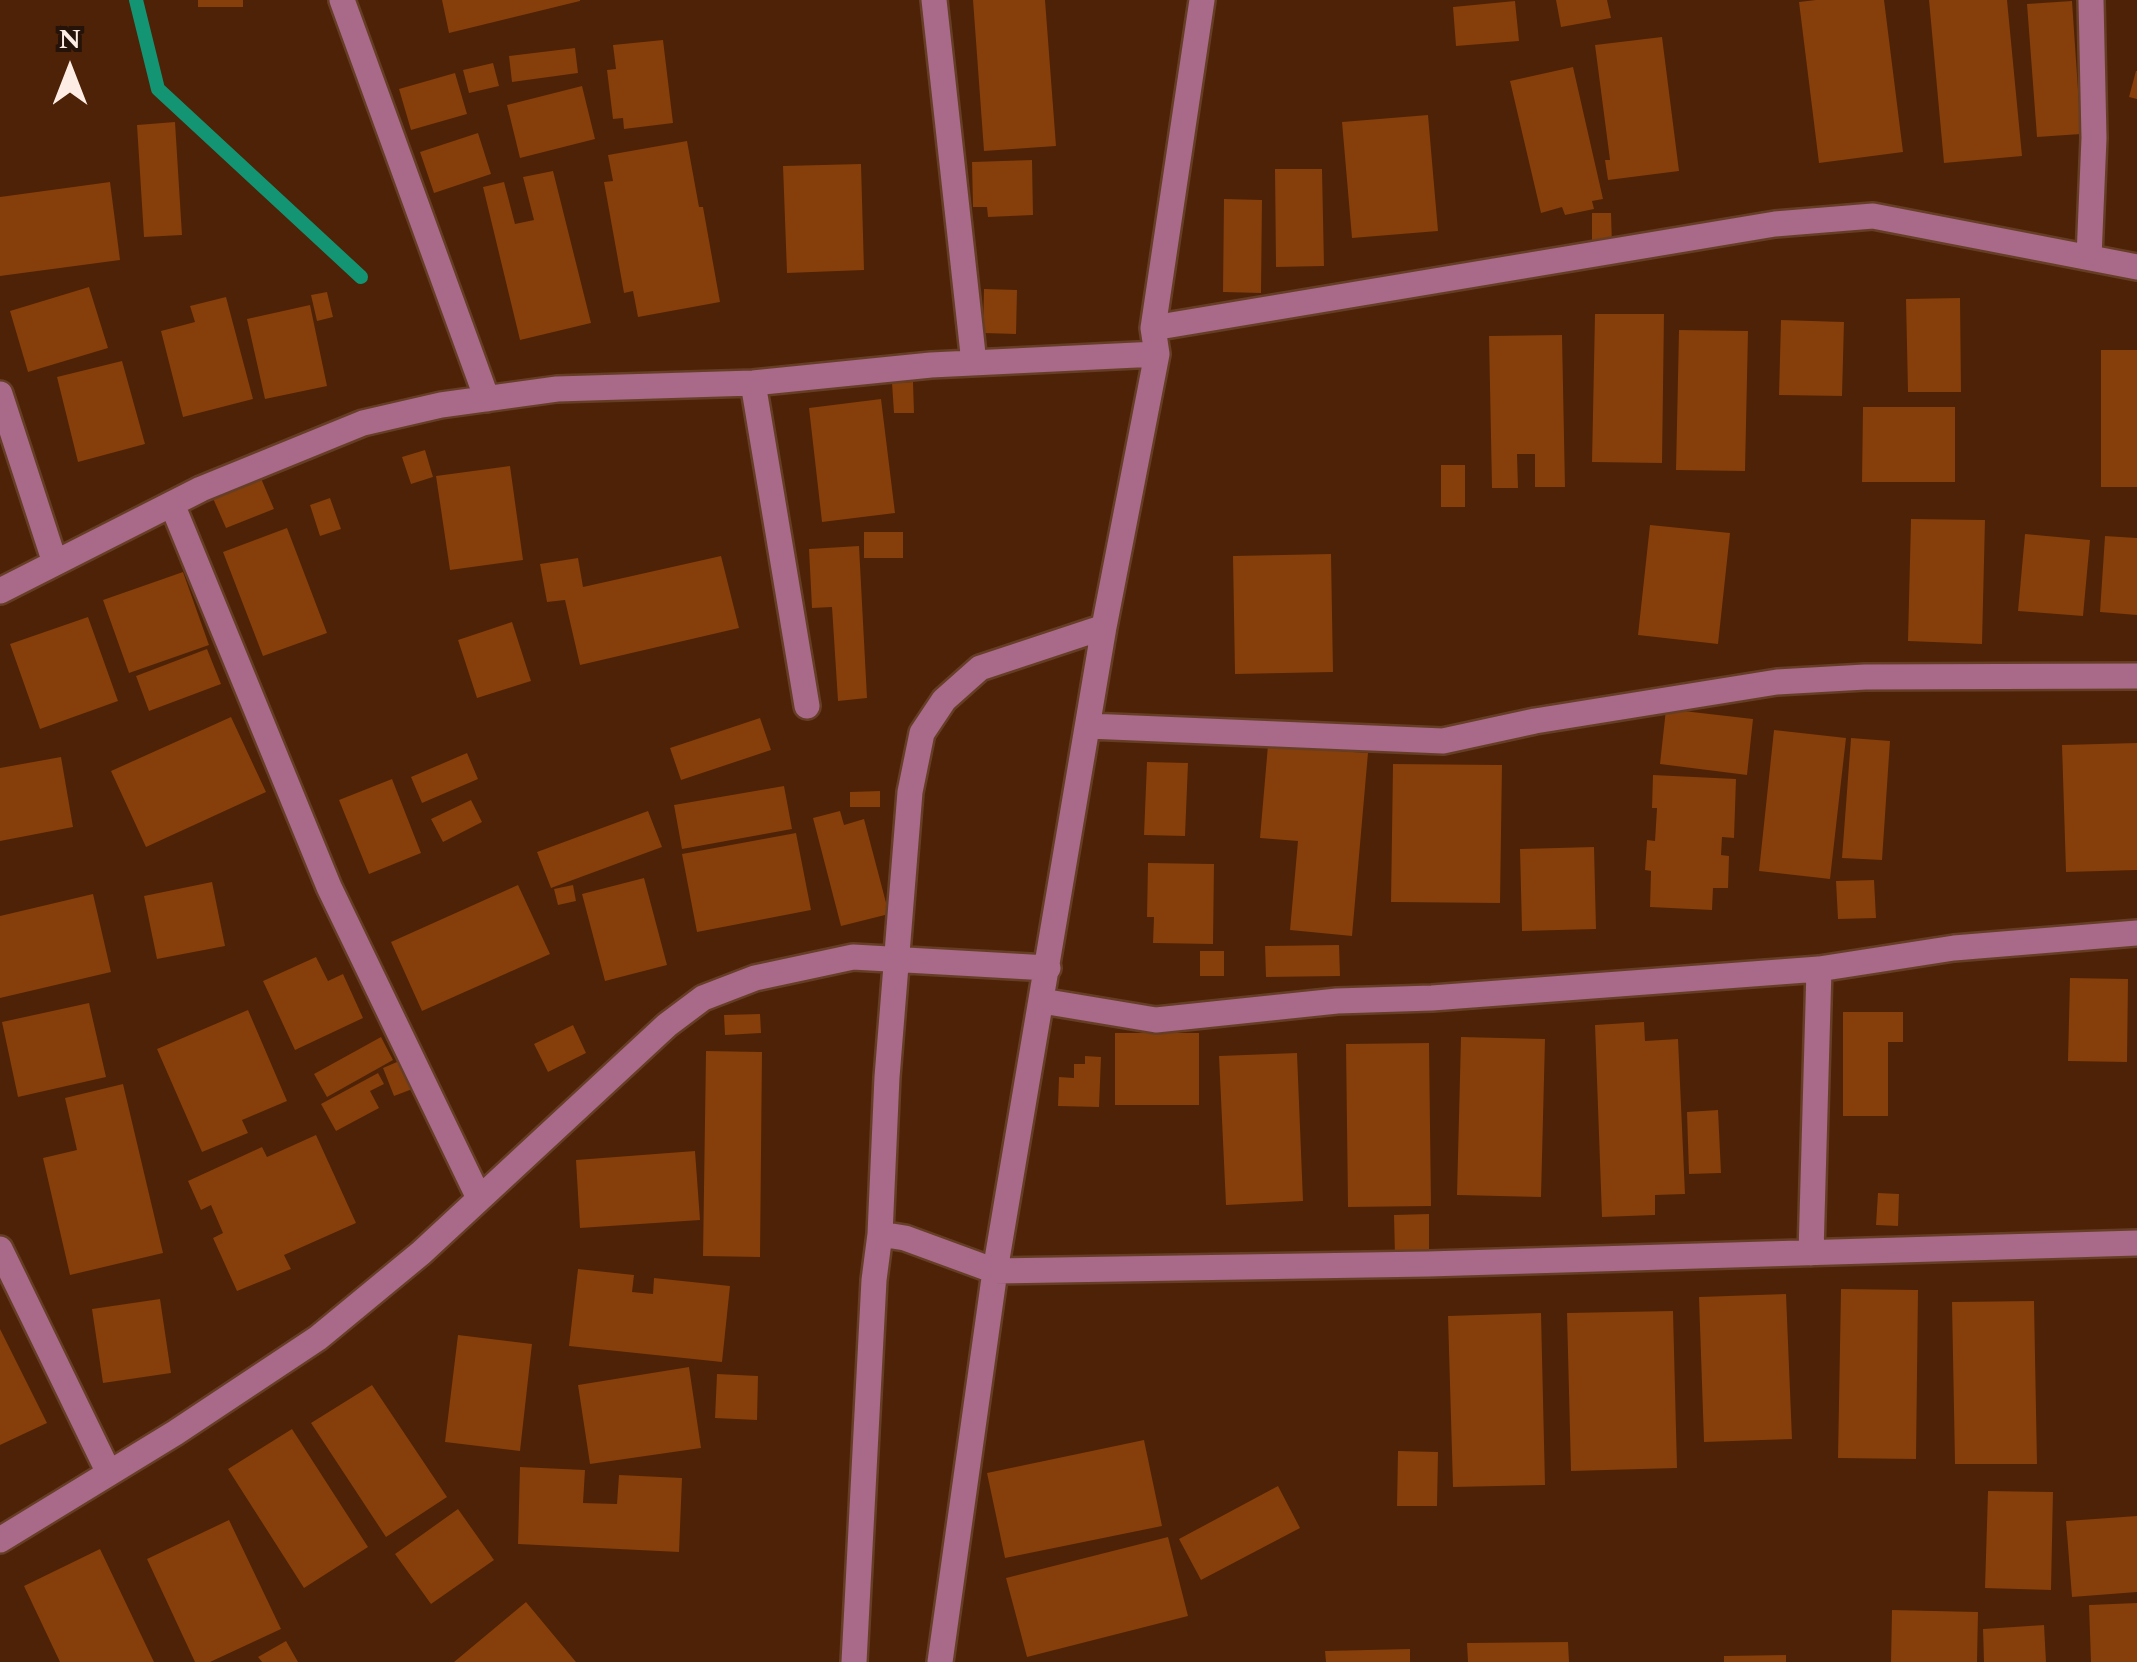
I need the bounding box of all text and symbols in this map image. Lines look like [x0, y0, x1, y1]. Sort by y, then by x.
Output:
text: N [59, 18, 81, 61]
north arrow [20, 20, 120, 120]

